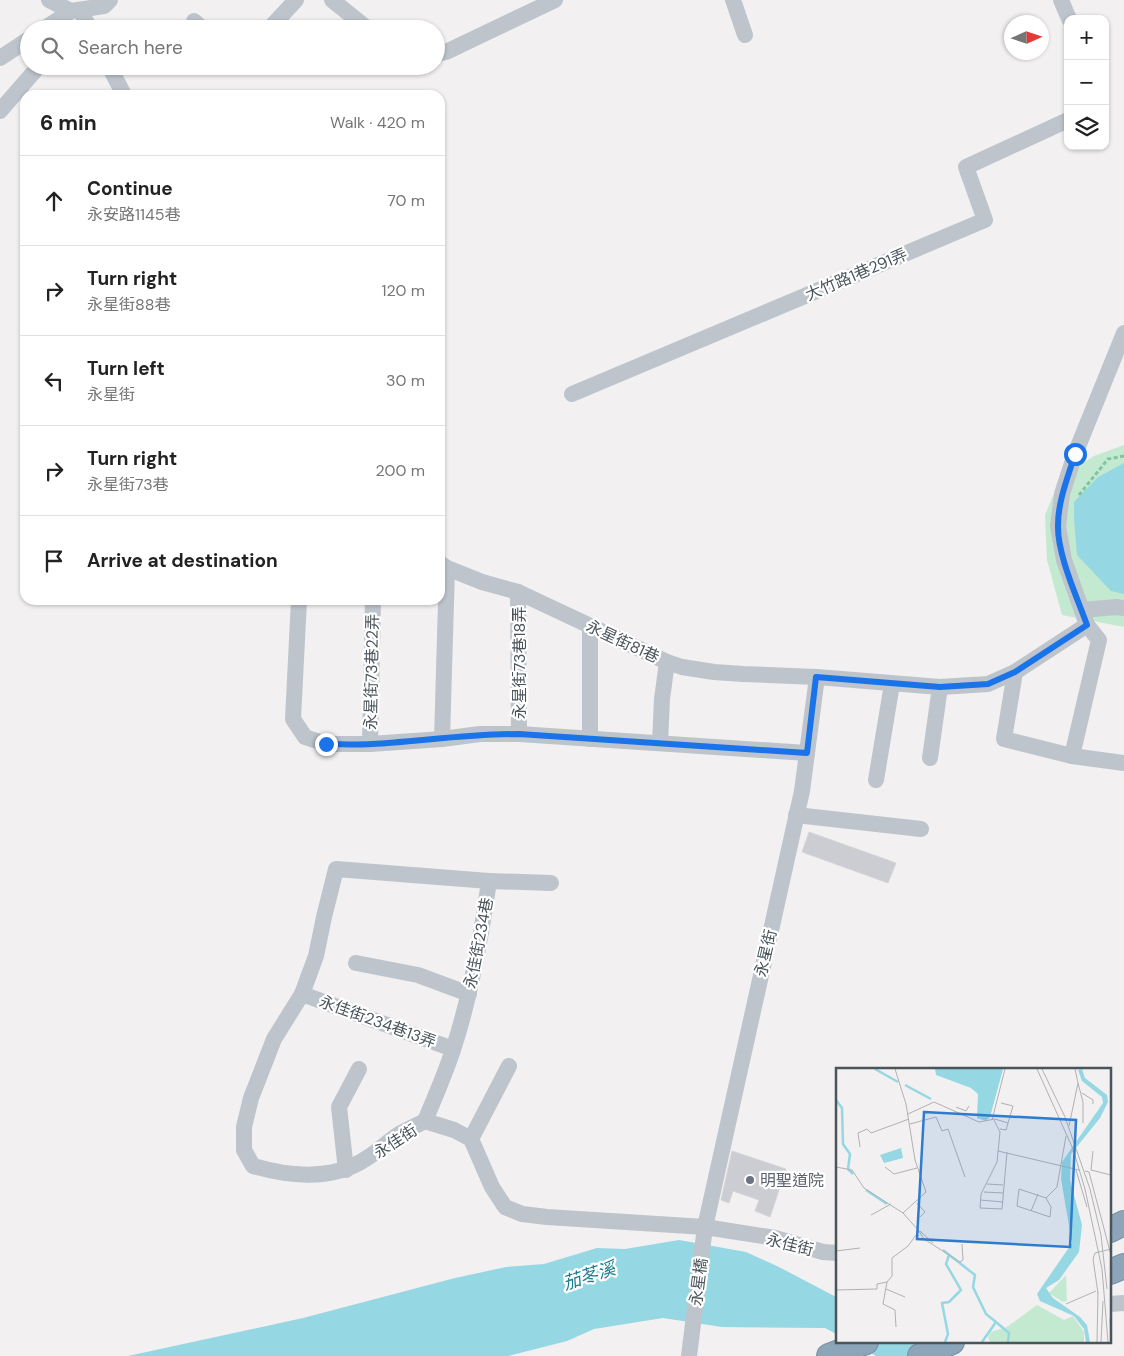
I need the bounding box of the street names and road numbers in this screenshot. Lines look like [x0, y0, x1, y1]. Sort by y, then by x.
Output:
street label: 大竹路1巷291弄 [802, 244, 910, 305]
street label: 永星街73巷18弄 [509, 607, 530, 719]
street label: 永星街73巷22弄 [360, 614, 383, 730]
street label: 永星街81巷 [583, 615, 663, 668]
street label: 永佳街234巷 [459, 896, 498, 990]
street label: 永星街 [750, 927, 781, 979]
street label: 永佳街234巷13弄 [317, 991, 439, 1052]
street label: 永佳街 [369, 1120, 421, 1163]
street label: 永佳街 [764, 1228, 816, 1260]
street label: 永星橋 [685, 1257, 712, 1307]

